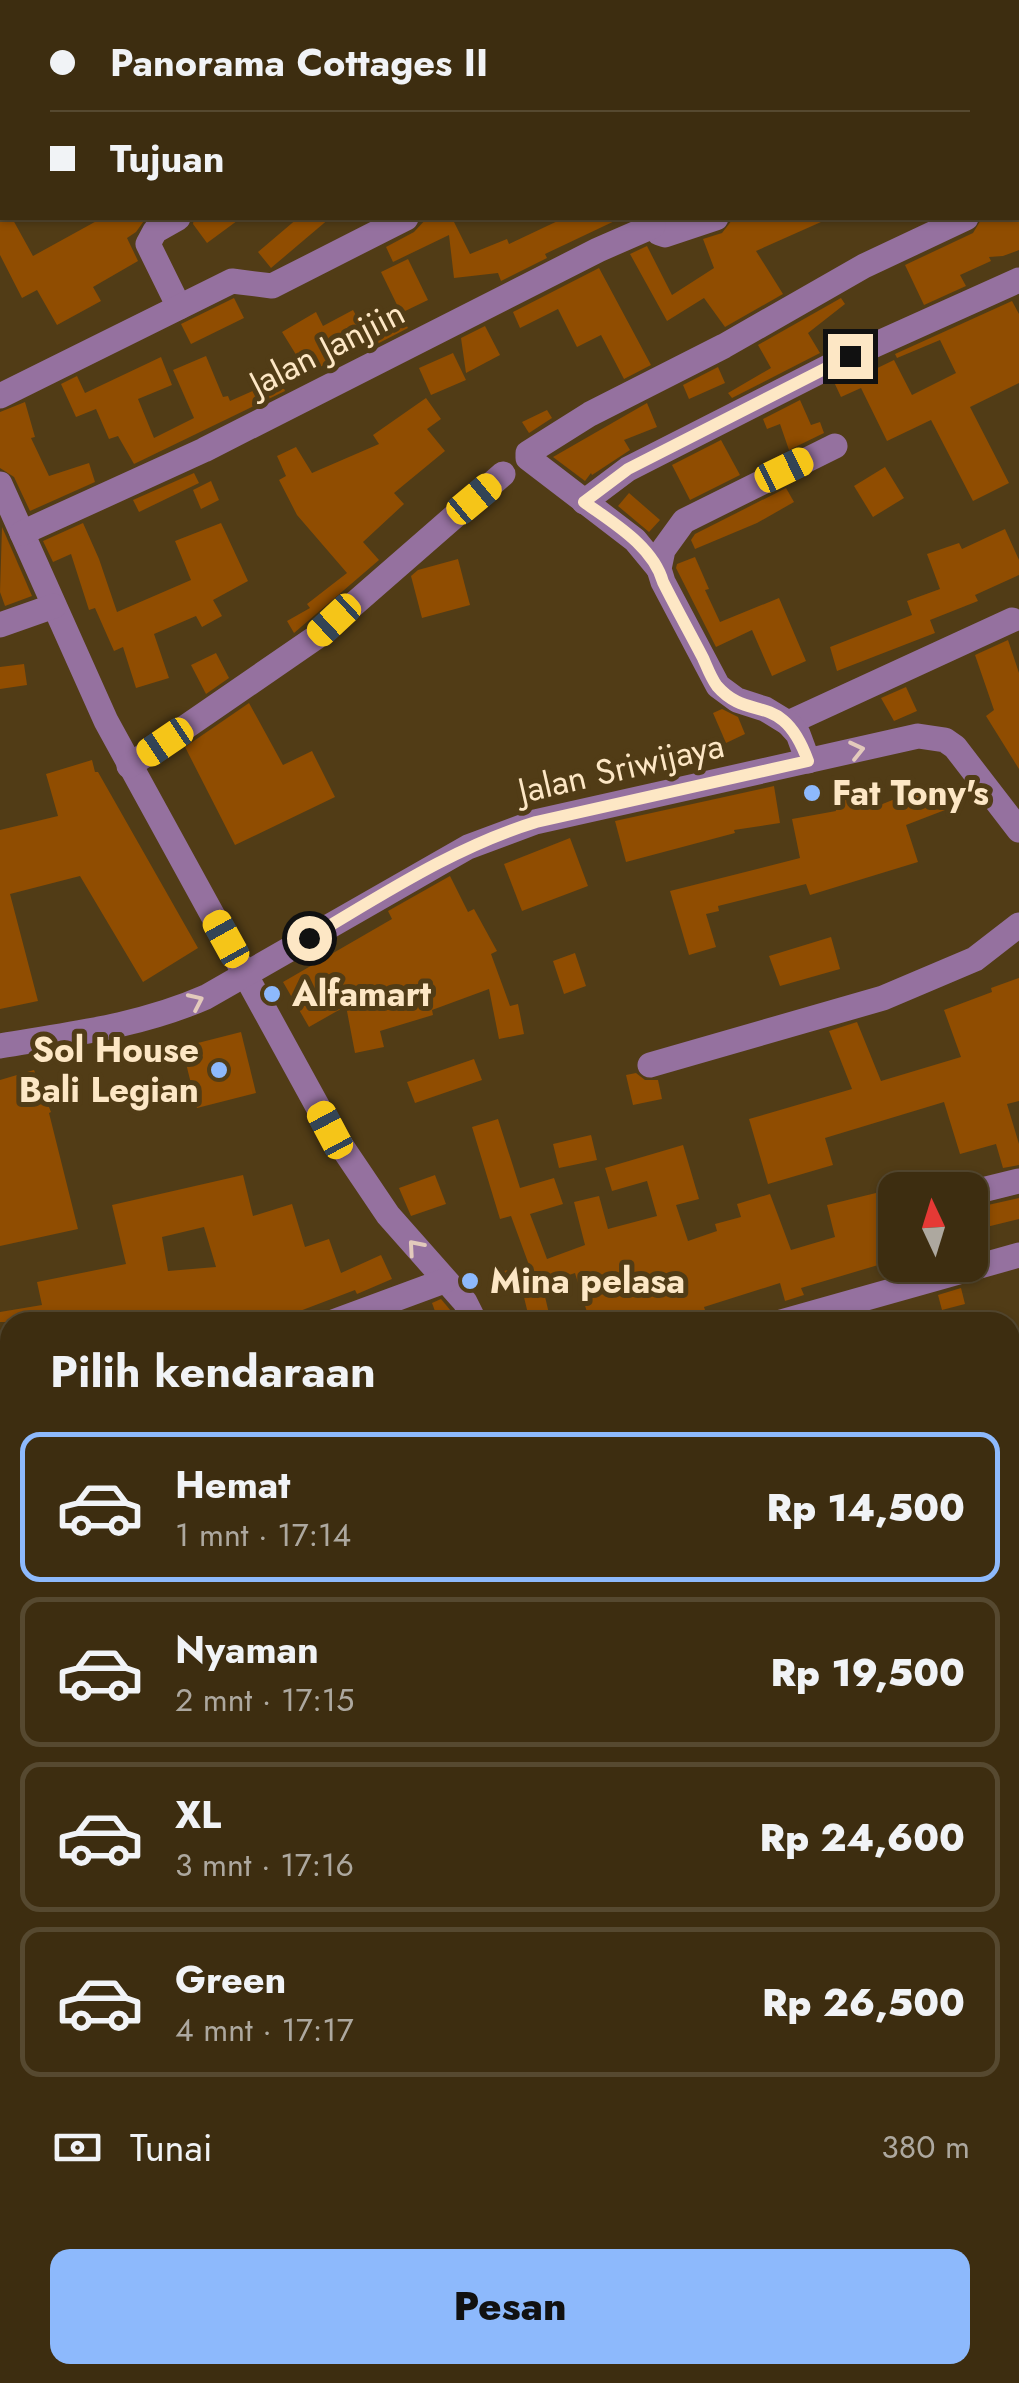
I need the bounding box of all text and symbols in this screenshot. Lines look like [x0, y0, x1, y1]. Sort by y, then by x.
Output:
text: Panorama Cottages II [110, 35, 488, 90]
text: Tujuan [110, 131, 225, 186]
street label: Jalan Janjiin [237, 288, 413, 410]
route end [828, 334, 873, 379]
car [750, 443, 818, 497]
car [441, 468, 507, 530]
car [302, 589, 366, 651]
car [132, 713, 198, 771]
street label: Jalan Sriwijaya [509, 720, 729, 817]
one-way arrow [848, 741, 865, 762]
place label: Fat Tony's [832, 768, 989, 818]
marker: Fat Tony's [801, 782, 823, 804]
car [198, 905, 254, 973]
route start [287, 916, 332, 961]
place label: Alfamart [291, 969, 431, 1019]
marker: Alfamart [261, 983, 283, 1005]
one-way arrow [186, 993, 204, 1013]
place label: Sol House Bali Legian [19, 1025, 199, 1115]
marker: Sol House Bali Legian [208, 1059, 230, 1081]
car [303, 1096, 357, 1164]
north arrow [878, 1172, 988, 1282]
map controls [878, 1172, 988, 1282]
one-way arrow [408, 1240, 426, 1259]
place label: Mina pelasa [490, 1256, 685, 1306]
marker: Mina pelasa [459, 1270, 481, 1292]
text: Pilih kendaraan [50, 1339, 376, 1404]
text: Hemat [175, 1457, 290, 1512]
icon: car [55, 1462, 145, 1552]
text: Rp 14,500 [767, 1480, 965, 1535]
text: 1 mnt · 17:14 [175, 1512, 351, 1558]
text: Nyaman [175, 1622, 319, 1677]
icon: car [55, 1627, 145, 1717]
text: Rp 19,500 [771, 1645, 965, 1700]
text: 2 mnt · 17:15 [175, 1677, 354, 1723]
text: XL [175, 1787, 221, 1842]
icon: car [55, 1792, 145, 1882]
text: Rp 24,600 [760, 1810, 965, 1865]
text: 3 mnt · 17:16 [175, 1842, 354, 1888]
text: Green [175, 1952, 286, 2007]
icon: car [55, 1957, 145, 2047]
text: Rp 26,500 [762, 1975, 965, 2030]
text: 4 mnt · 17:17 [175, 2007, 354, 2053]
icon: cash [50, 2120, 105, 2175]
text: Tunai [130, 2120, 213, 2175]
text: 380 m [881, 2124, 970, 2170]
button: Pesan [50, 2249, 970, 2364]

